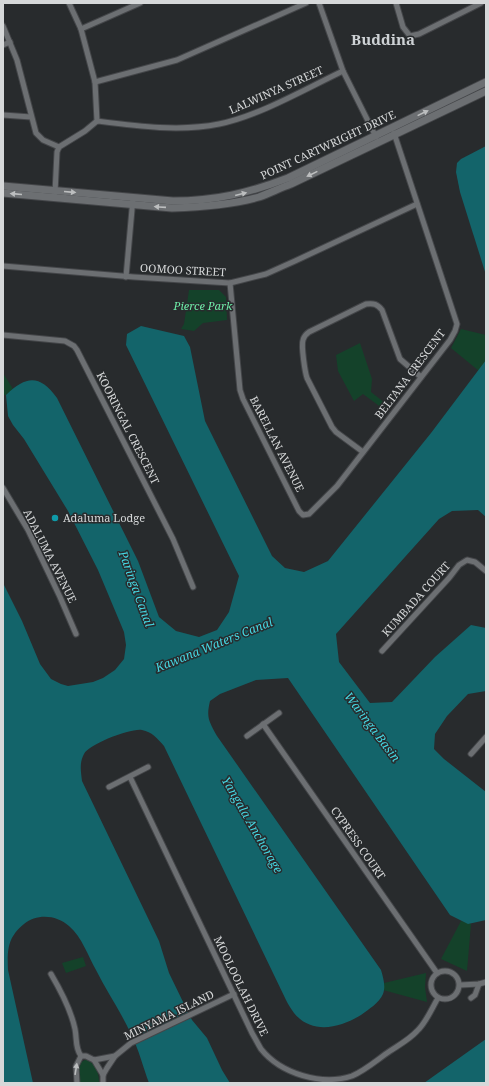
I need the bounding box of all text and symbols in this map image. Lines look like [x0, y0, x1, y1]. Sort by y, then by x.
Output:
district label: Buddina [351, 29, 415, 49]
street label: LALWINYA STREET [226, 62, 326, 117]
street label: POINT CARTWRIGHT DRIVE [258, 107, 398, 183]
one-way arrow [418, 110, 429, 116]
one-way arrow [306, 171, 318, 177]
one-way arrow [64, 189, 76, 196]
one-way arrow [235, 190, 247, 196]
one-way arrow [10, 191, 22, 198]
one-way arrow [154, 204, 166, 211]
street label: OOMOO STREET [140, 260, 227, 279]
park label: Pierce Park [173, 298, 233, 313]
street label: BELTANA CRESCENT [371, 326, 448, 422]
street label: KOORINGAL CRESCENT [94, 369, 163, 487]
street label: BARELLAN AVENUE [247, 393, 308, 494]
street label: ADALUMA AVENUE [20, 506, 81, 605]
place label: Adaluma Lodge [63, 510, 145, 525]
marker: Adaluma Lodge [50, 513, 60, 523]
water label: Paringa Canal [114, 547, 158, 630]
street label: KUMBADA COURT [378, 558, 453, 639]
water label: Kawana Waters Canal [152, 613, 275, 676]
water label: Waringa Basin [341, 688, 404, 765]
water label: Yangala Anchorage [218, 773, 287, 876]
street label: CYPRESS COURT [328, 803, 389, 882]
street label: MOOLOOLAH DRIVE [211, 933, 272, 1038]
street label: MINYAMA ISLAND [121, 986, 216, 1043]
one-way arrow [73, 1063, 79, 1076]

